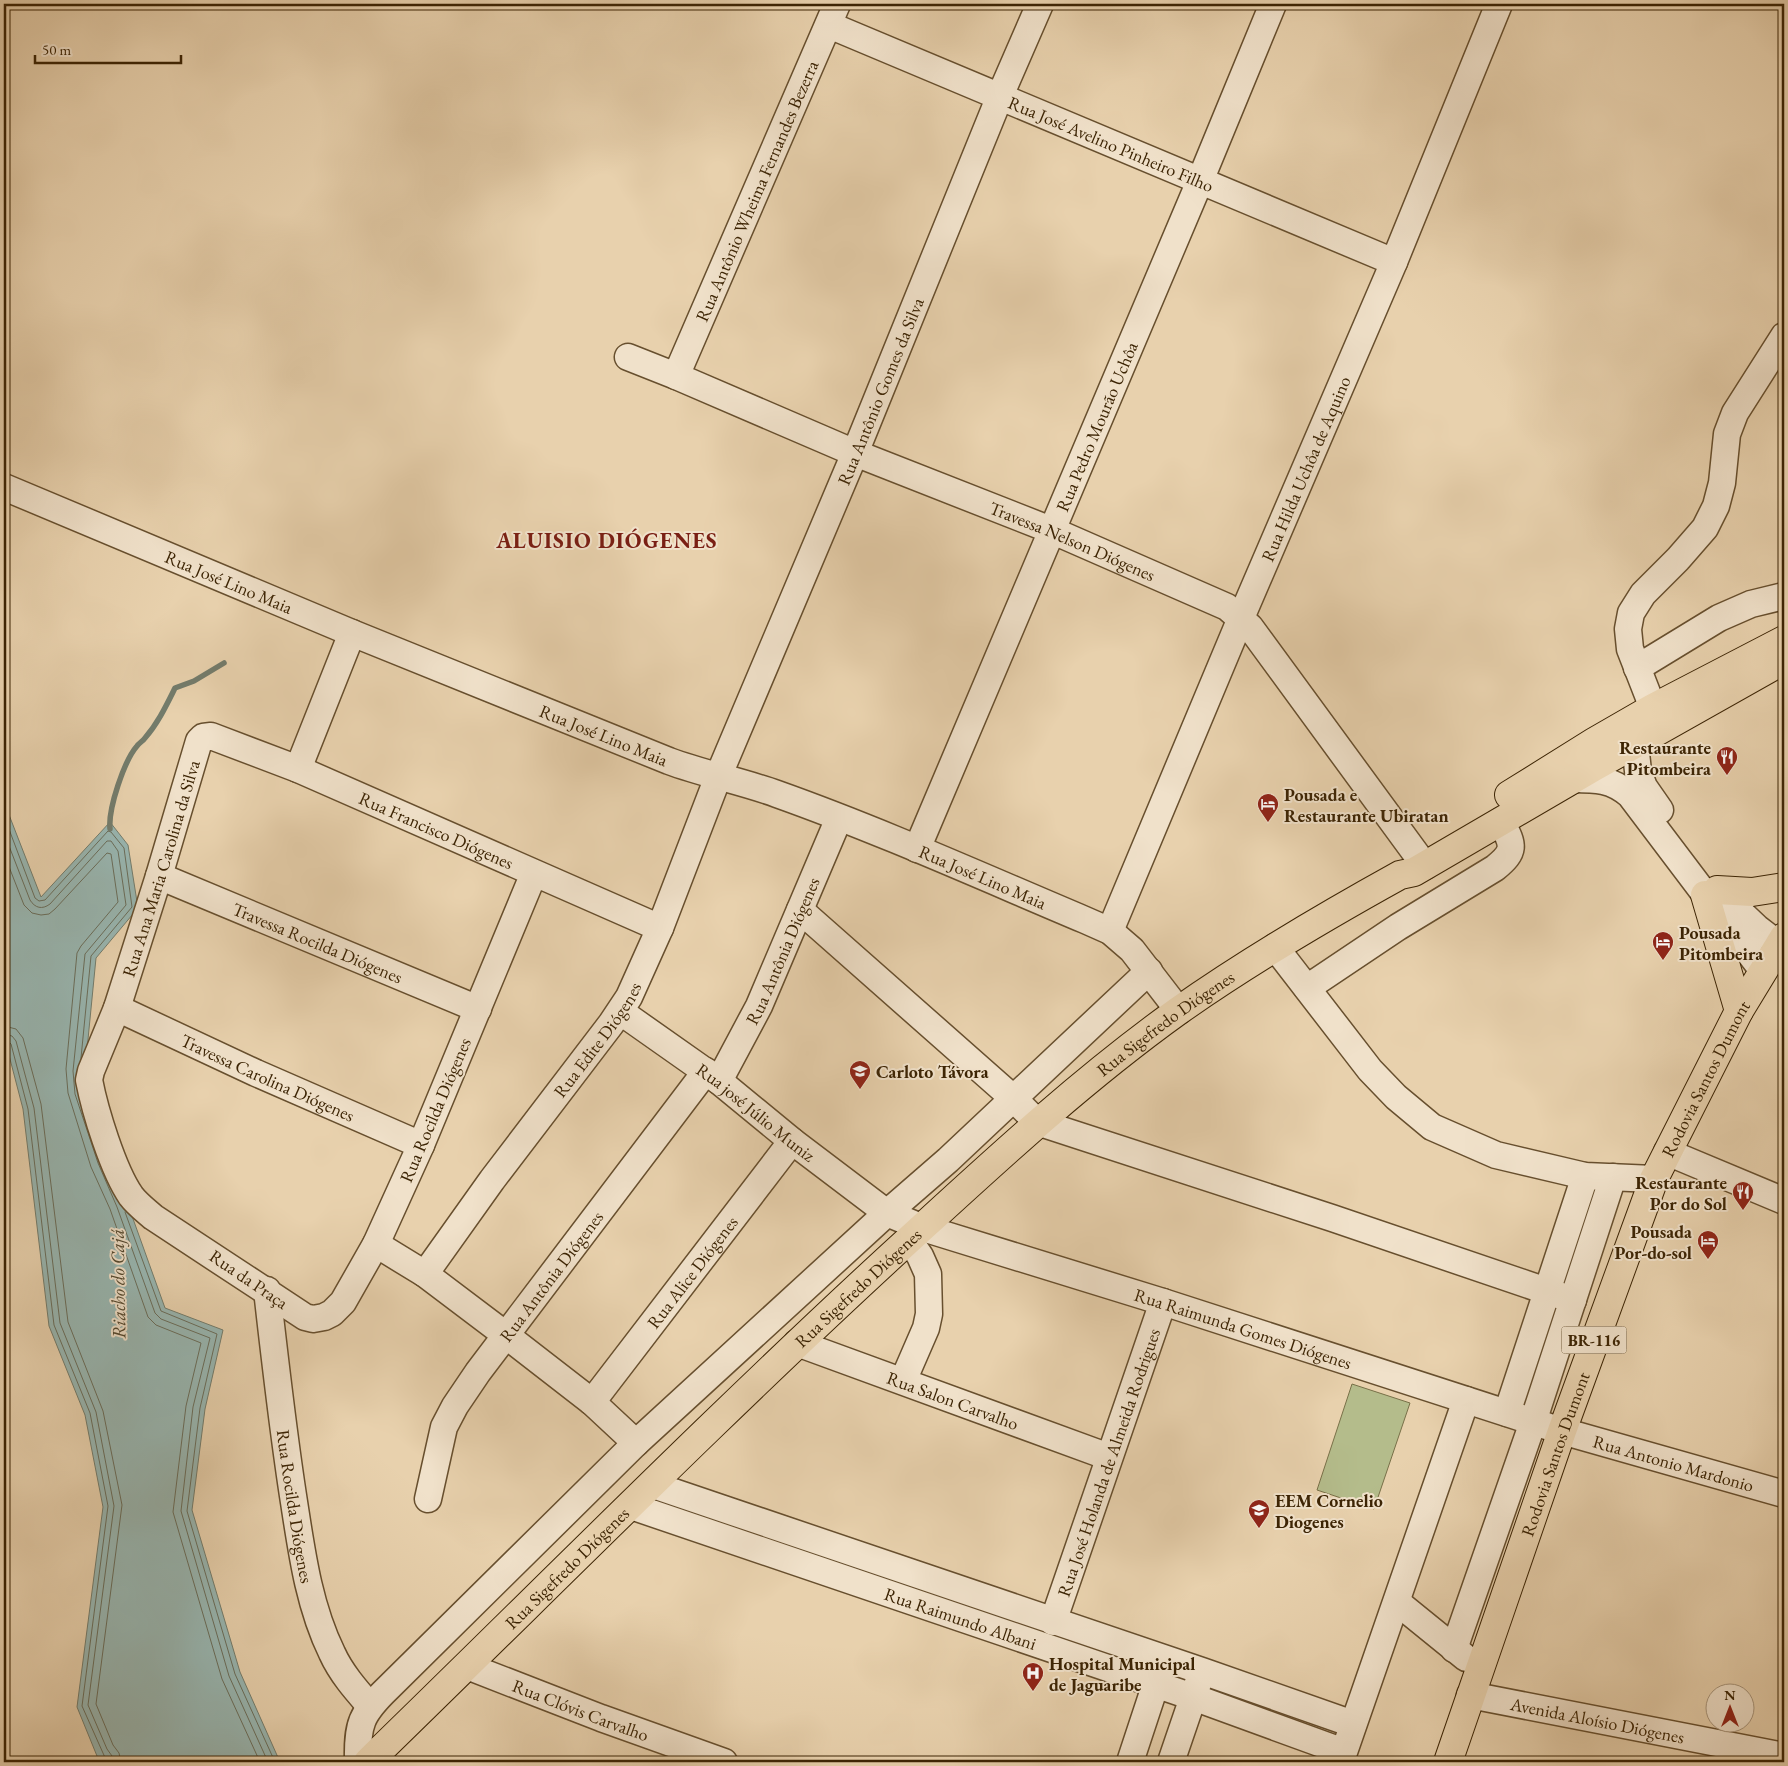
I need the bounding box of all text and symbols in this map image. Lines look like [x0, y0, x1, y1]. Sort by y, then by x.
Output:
scale bar [35, 32, 181, 64]
text: 50 m [42, 40, 71, 59]
street label: Rua Antônio Wheima Fernandes Bezerra [690, 56, 823, 325]
street label: Rua José Avelino Pinheiro Filho [1005, 90, 1217, 197]
street label: Rua Antônio Gomes da Silva [831, 293, 929, 488]
street label: Rua Pedro Mourão Uchôa [1050, 337, 1143, 515]
street label: Rua Hilda Uchôa de Aquino [1255, 372, 1355, 565]
street label: Travessa Nelson Diógenes [986, 496, 1159, 586]
district label: ALUISIO DIÓGENES [495, 526, 718, 555]
street label: Rua José Lino Maia [162, 544, 297, 619]
street label: Rua José Lino Maia [536, 699, 672, 771]
place label: Restaurante Pitombeira [1619, 736, 1711, 780]
restaurant icon: Restaurante Pitombeira [1715, 745, 1739, 776]
street label: Rua Ana Maria Carolina da Silva [116, 756, 205, 980]
place label: Pousada e Restaurante Ubiratan [1284, 783, 1449, 827]
street label: Rua Francisco Diógenes [356, 786, 517, 874]
hotel icon: Pousada e Restaurante Ubiratan [1256, 792, 1280, 823]
street label: Rua José Lino Maia [916, 839, 1051, 914]
street label: Rua Antônia Diógenes [740, 873, 824, 1028]
street label: Travessa Rocilda Diógenes [229, 897, 406, 988]
place label: Pousada Pitombeira [1679, 921, 1763, 965]
hotel icon: Pousada Pitombeira [1651, 930, 1675, 961]
street label: Rua Sigefredo Diógenes [1091, 965, 1239, 1081]
street label: Rua Edite Diógenes [548, 978, 646, 1102]
street label: Rodovia Santos Dumont [1656, 995, 1755, 1161]
street label: Travessa Carolina Diógenes [177, 1028, 358, 1126]
street label: Rua Rocilda Diógenes [394, 1034, 476, 1186]
street label: Rua josé Júlio Muniz [692, 1057, 820, 1166]
school or university icon: Carloto Távora [848, 1059, 872, 1090]
place label: Carloto Távora [876, 1060, 989, 1083]
place label: Restaurante Por do Sol [1635, 1171, 1727, 1215]
restaurant icon: Restaurante Por do Sol [1731, 1180, 1755, 1211]
street label: Rua Antônia Diógenes [494, 1206, 608, 1346]
street label: Rua Alice Diógenes [641, 1211, 742, 1333]
place label: Pousada Por-do-sol [1615, 1220, 1692, 1264]
street label: Rua Sigefredo Diógenes [789, 1222, 926, 1352]
water label: Riacho do Cajá [105, 1228, 131, 1339]
hotel icon: Pousada Por-do-sol [1696, 1229, 1720, 1260]
street label: Rua da Praça [205, 1244, 294, 1314]
street label: Rua Raimunda Gomes Diógenes [1132, 1282, 1355, 1374]
street label: Rua José Holanda de Almeida Rodrigues [1051, 1325, 1165, 1599]
road number: BR-116 [1562, 1326, 1626, 1354]
street label: Rua Salon Carvalho [884, 1365, 1022, 1435]
street label: Rodovia Santos Dumont [1515, 1368, 1594, 1539]
street label: Rua Rocilda Diógenes [272, 1428, 319, 1585]
street label: Rua Antonio Mardonio [1591, 1429, 1757, 1496]
place label: EEM Cornelio Diogenes [1275, 1489, 1383, 1533]
school or university icon: EEM Cornelio Diogenes [1247, 1498, 1271, 1529]
street label: Rua Sigefredo Diógenes [500, 1501, 634, 1634]
street label: Rua Raimundo Albani [881, 1581, 1040, 1655]
place label: Hospital Municipal de Jaguaribe [1049, 1652, 1195, 1696]
hospital icon: Hospital Municipal de Jaguaribe [1021, 1661, 1045, 1692]
street label: Rua Clóvis Carvalho [509, 1673, 652, 1746]
north arrow [1706, 1684, 1756, 1734]
text: N [1724, 1686, 1736, 1704]
street label: Avenida Aloísio Diógenes [1508, 1691, 1687, 1748]

